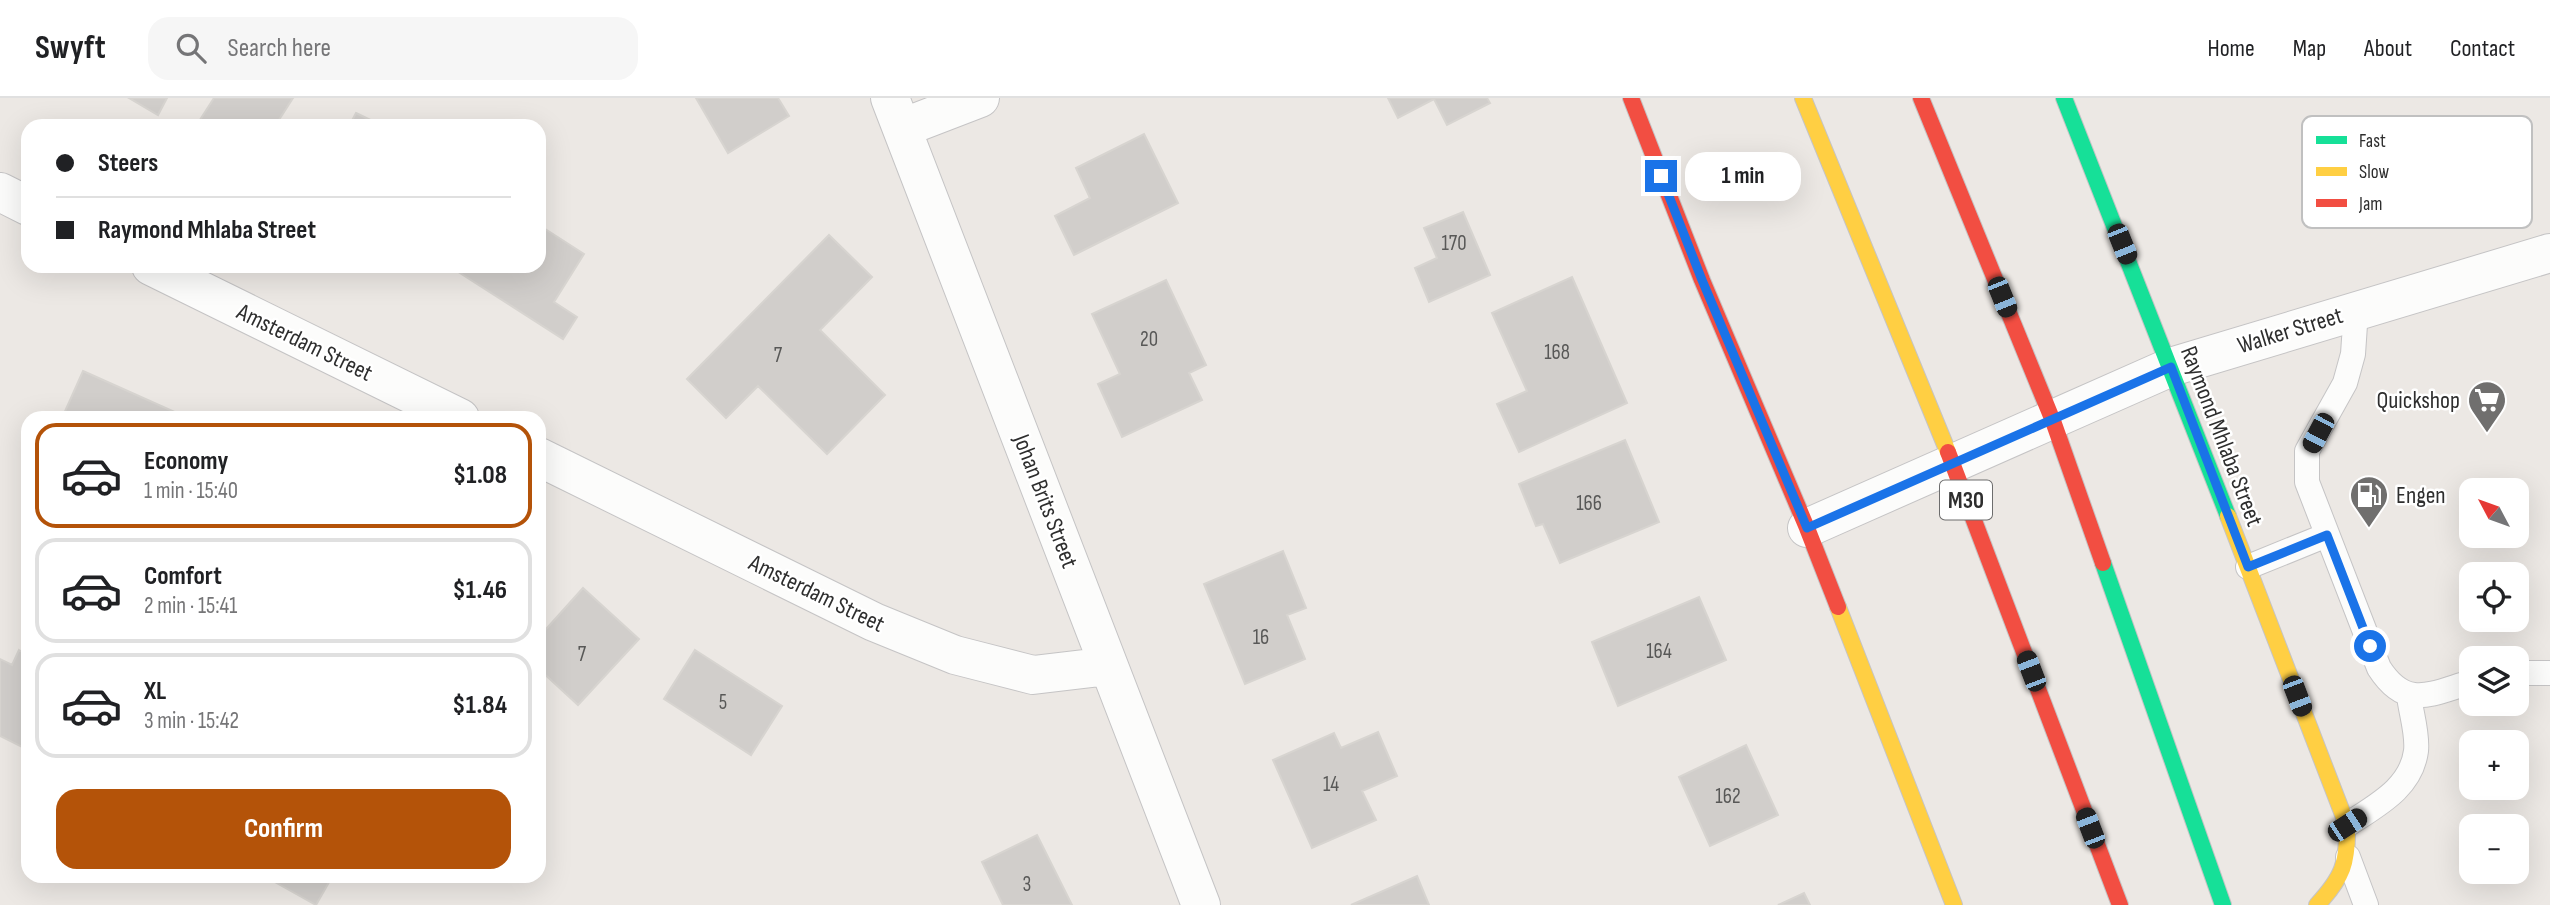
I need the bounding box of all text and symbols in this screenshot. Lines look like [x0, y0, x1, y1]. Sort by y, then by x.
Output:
search box [148, 17, 638, 80]
text: Swyft [35, 28, 106, 68]
icon: search [172, 29, 210, 67]
text: Search here [228, 33, 331, 64]
text: Home [2207, 34, 2255, 63]
text: Map [2293, 34, 2326, 63]
text: About [2364, 34, 2412, 63]
text: Contact [2450, 34, 2515, 63]
legend [2302, 116, 2532, 228]
text: Fast [2359, 130, 2386, 153]
text: Steers [98, 148, 158, 179]
callout: 1 min [1686, 152, 1801, 200]
route end [1645, 160, 1677, 192]
text: Slow [2359, 161, 2389, 184]
text: 1 min [1722, 162, 1764, 190]
text: Jam [2358, 193, 2382, 216]
text: Raymond Mhlaba Street [98, 215, 316, 246]
car [2105, 221, 2140, 267]
house number: 170 [1441, 231, 1467, 256]
car [1985, 274, 2020, 320]
street label: Amsterdam Street [231, 297, 377, 388]
street label: Walker Street [2234, 301, 2346, 360]
house number: 20 [1140, 327, 1158, 352]
house number: 168 [1544, 340, 1570, 365]
street label: Raymond Mhlaba Street [2174, 342, 2269, 530]
house number: 7 [774, 343, 783, 368]
supermarket icon: Quickshop [2466, 379, 2508, 434]
place label: Quickshop [2376, 386, 2460, 415]
car [2299, 410, 2338, 456]
street label: Johan Brits Street [1006, 429, 1084, 572]
icon: car [60, 444, 123, 507]
text: Economy [144, 446, 228, 477]
text: $1.08 [453, 460, 507, 491]
fuel station icon: Engen [2348, 474, 2390, 529]
text: 1 min · 15:40 [144, 477, 238, 505]
north arrow [2459, 478, 2529, 548]
map controls [2459, 478, 2529, 884]
road number: M30 [1940, 480, 1992, 520]
place label: Engen [2396, 481, 2446, 510]
house number: 166 [1576, 491, 1602, 516]
street label: Amsterdam Street [743, 548, 889, 639]
icon: car [60, 559, 123, 622]
text: Comfort [144, 561, 222, 592]
button: locate [2459, 562, 2529, 632]
text: $1.46 [452, 575, 507, 606]
text: 2 min · 15:41 [144, 592, 237, 620]
house number: 16 [1253, 625, 1269, 650]
route start [2354, 630, 2386, 662]
house number: 164 [1646, 639, 1672, 664]
house number: 7 [578, 642, 587, 667]
button: layers [2459, 646, 2529, 716]
car [2014, 648, 2049, 694]
car [2280, 673, 2315, 719]
icon: car [60, 674, 123, 737]
text: XL [144, 676, 166, 707]
text: $1.84 [452, 690, 507, 721]
house number: 5 [719, 690, 727, 715]
text: 3 min · 15:42 [144, 707, 239, 735]
button: + [2459, 730, 2529, 800]
house number: 14 [1323, 772, 1339, 797]
house number: 162 [1715, 784, 1741, 809]
button: Confirm [56, 789, 511, 869]
car [2073, 805, 2108, 851]
car [2324, 805, 2371, 845]
button: − [2459, 814, 2529, 884]
house number: 3 [1023, 872, 1031, 897]

